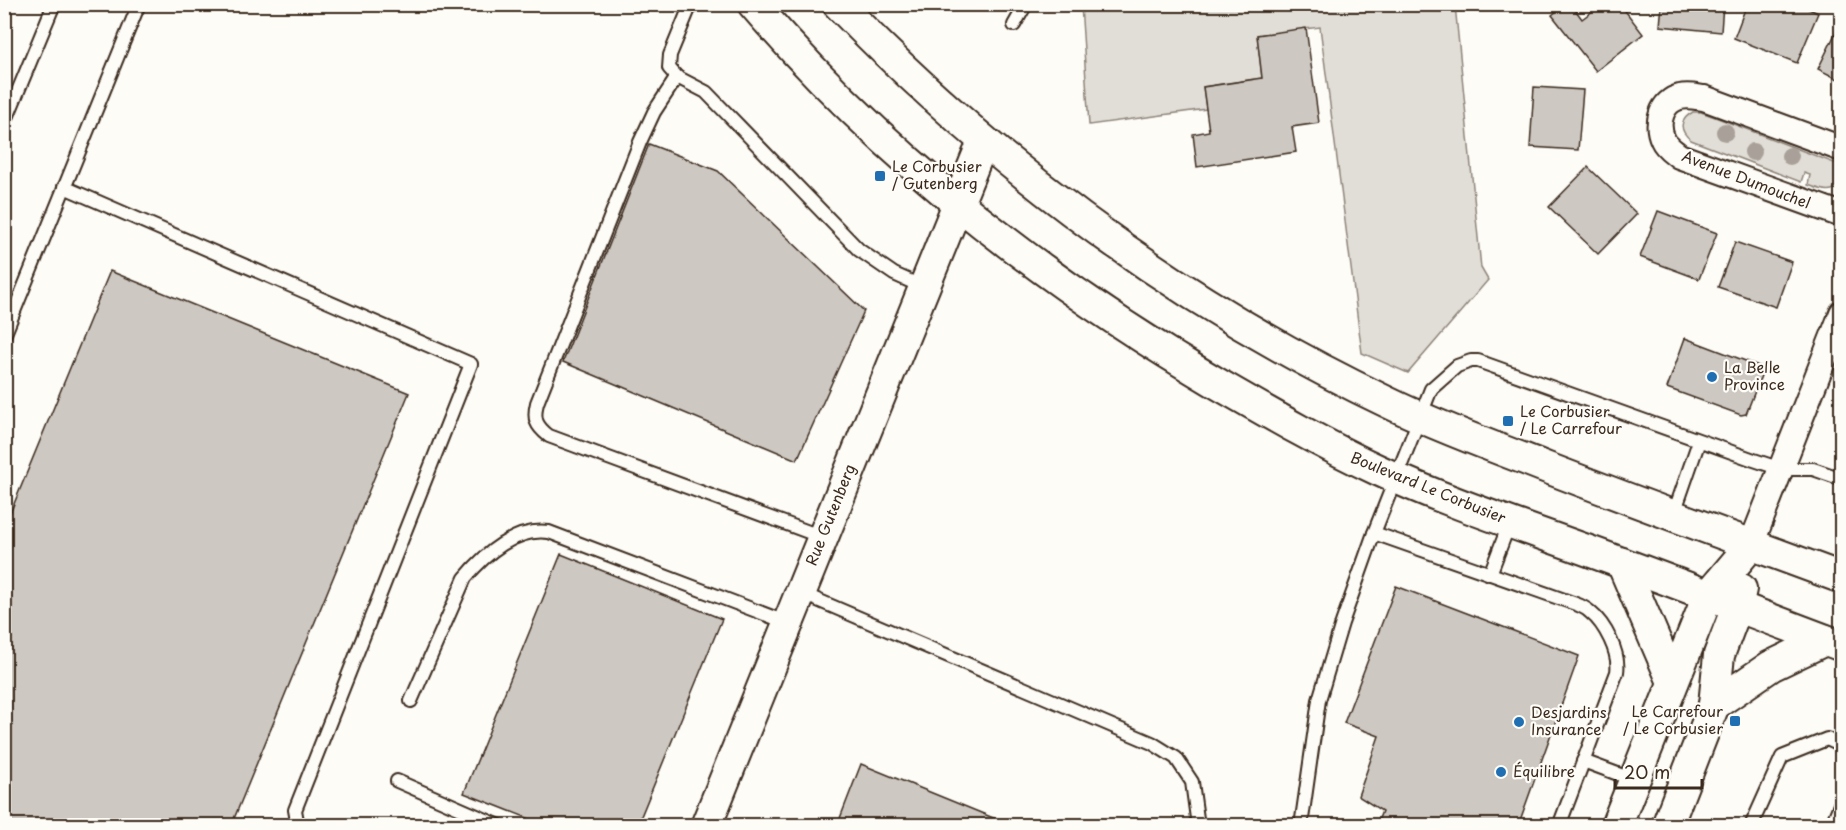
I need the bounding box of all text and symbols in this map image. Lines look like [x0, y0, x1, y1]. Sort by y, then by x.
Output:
street label: Avenue Dumouchel [1679, 144, 1814, 214]
place label: Le Corbusier / Gutenberg [892, 154, 982, 194]
marker: Le Corbusier / Gutenberg [873, 169, 887, 183]
place label: La Belle Province [1724, 355, 1785, 395]
marker: La Belle Province [1705, 370, 1719, 384]
place label: Le Corbusier / Le Carrefour [1520, 399, 1622, 439]
marker: Le Corbusier / Le Carrefour [1501, 414, 1515, 428]
street label: Boulevard Le Corbusier [1347, 445, 1510, 528]
street label: Rue Gutenberg [799, 460, 860, 569]
place label: Le Carrefour / Le Corbusier [1623, 699, 1723, 739]
place label: Desjardins Insurance [1531, 700, 1607, 740]
marker: Le Carrefour / Le Corbusier [1728, 714, 1742, 728]
marker: Desjardins Insurance [1512, 715, 1526, 729]
scale bar [1615, 752, 1702, 790]
text: 20 m [1624, 758, 1670, 785]
place label: Équilibre [1513, 759, 1575, 782]
marker: Équilibre [1494, 765, 1508, 779]

